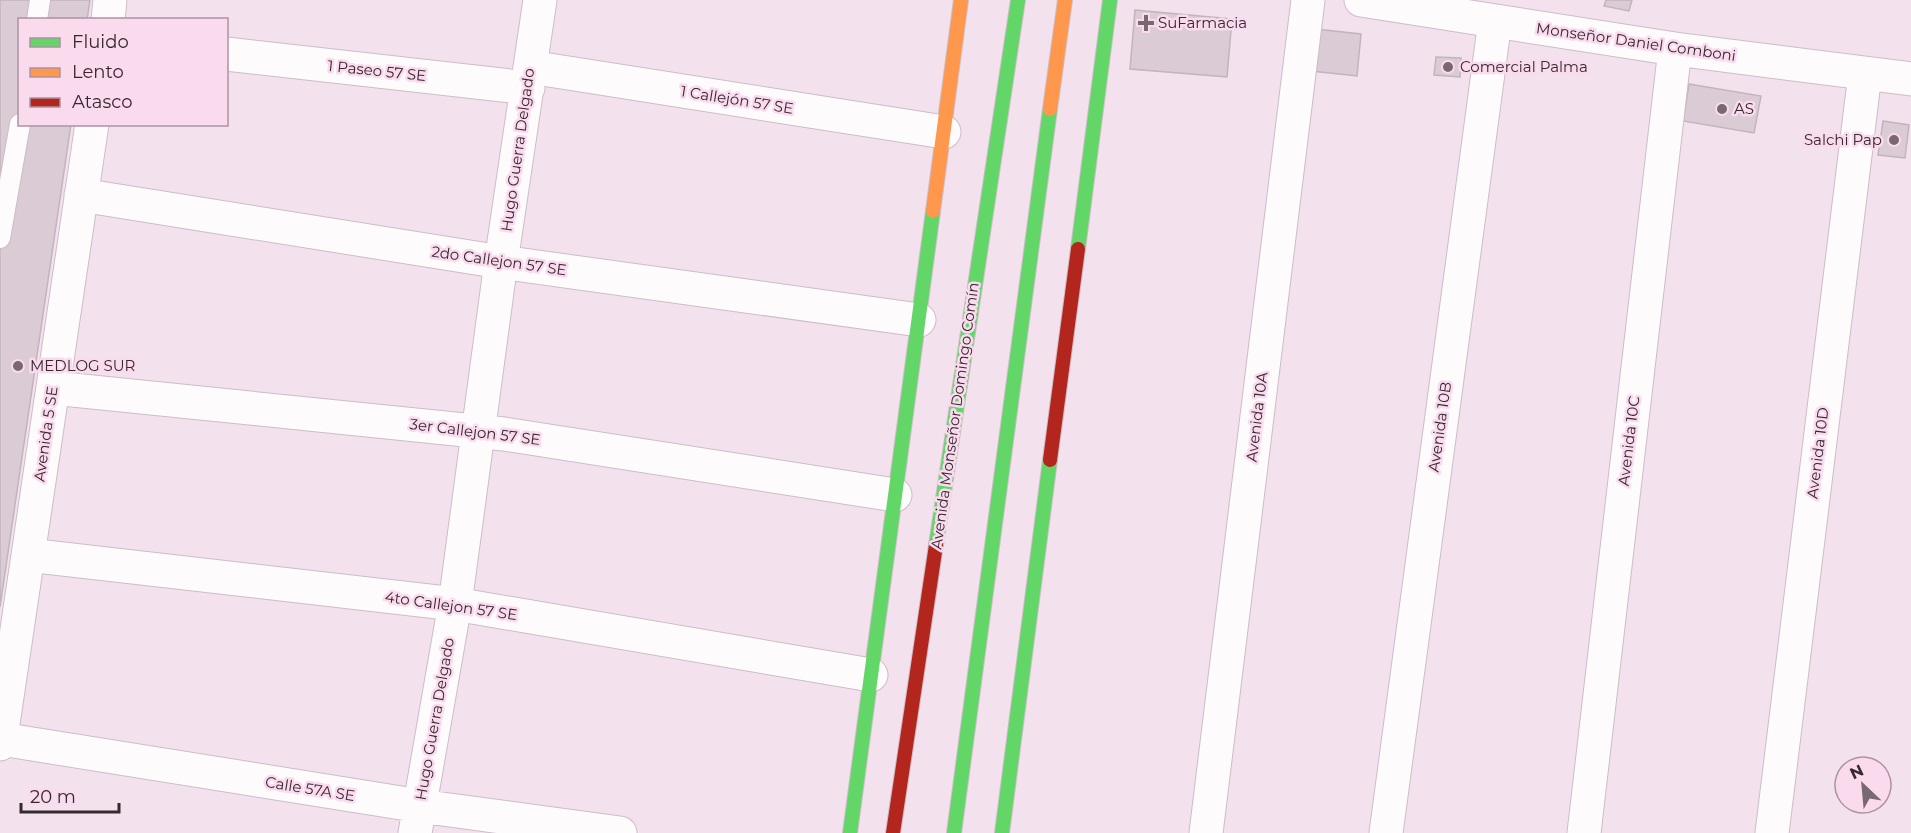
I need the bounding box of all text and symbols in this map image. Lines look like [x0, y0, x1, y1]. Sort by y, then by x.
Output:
place label: SuFarmacia [1158, 13, 1247, 32]
marker: SuFarmacia [1139, 16, 1153, 30]
legend [18, 18, 228, 126]
street label: Monseñor Daniel Comboni [1535, 18, 1737, 65]
text: Fluido [72, 31, 129, 53]
street label: 1 Paseo 57 SE [327, 56, 427, 85]
place label: Comercial Palma [1460, 57, 1588, 76]
marker: Comercial Palma [1441, 60, 1455, 74]
text: Lento [72, 61, 124, 83]
street label: Hugo Guerra Delgado [497, 67, 538, 233]
street label: 1 Callejón 57 SE [679, 81, 795, 118]
text: Atasco [72, 91, 132, 113]
place label: AS [1734, 99, 1754, 118]
marker: AS [1715, 102, 1729, 116]
place label: Salchi Pap [1804, 130, 1882, 149]
marker: Salchi Pap [1887, 133, 1901, 147]
street label: 2do Callejon 57 SE [430, 242, 568, 279]
street label: Avenida Monseñor Domingo Comín [926, 281, 983, 551]
place label: MEDLOG SUR [30, 356, 136, 375]
marker: MEDLOG SUR [11, 359, 25, 373]
street label: Avenida 10A [1242, 371, 1271, 463]
street label: Avenida 10B [1424, 380, 1455, 473]
street label: Avenida 5 SE [29, 385, 62, 483]
street label: Avenida 10C [1614, 395, 1643, 487]
street label: Avenida 10D [1802, 406, 1833, 500]
street label: 3er Callejon 57 SE [409, 414, 542, 449]
street label: 4to Callejon 57 SE [384, 587, 518, 624]
street label: Hugo Guerra Delgado [411, 636, 458, 802]
north arrow [1833, 755, 1893, 815]
text: N [1847, 761, 1867, 783]
street label: Calle 57A SE [264, 772, 356, 805]
scale bar [21, 776, 118, 814]
text: 20 m [30, 786, 76, 808]

